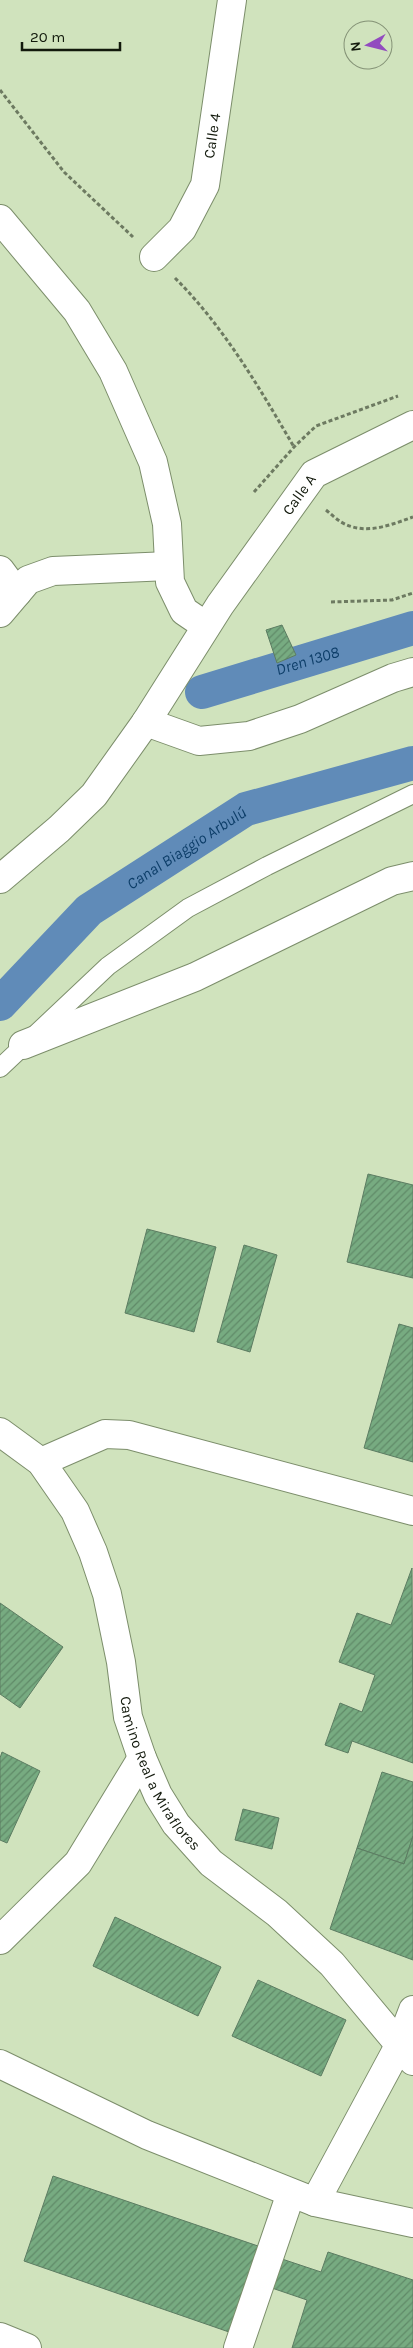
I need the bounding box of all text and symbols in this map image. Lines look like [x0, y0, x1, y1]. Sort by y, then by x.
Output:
scale bar [22, 20, 120, 52]
north arrow [343, 20, 393, 70]
text: 20 m [30, 28, 65, 46]
text: N [347, 41, 365, 53]
street label: Calle 4 [200, 111, 224, 160]
street label: Calle A [279, 471, 320, 519]
water label: Dren 1308 [273, 641, 341, 679]
water label: Canal Biaggio Arbulú [123, 802, 249, 893]
street label: Camino Real a Miraflores [116, 1695, 204, 1854]

